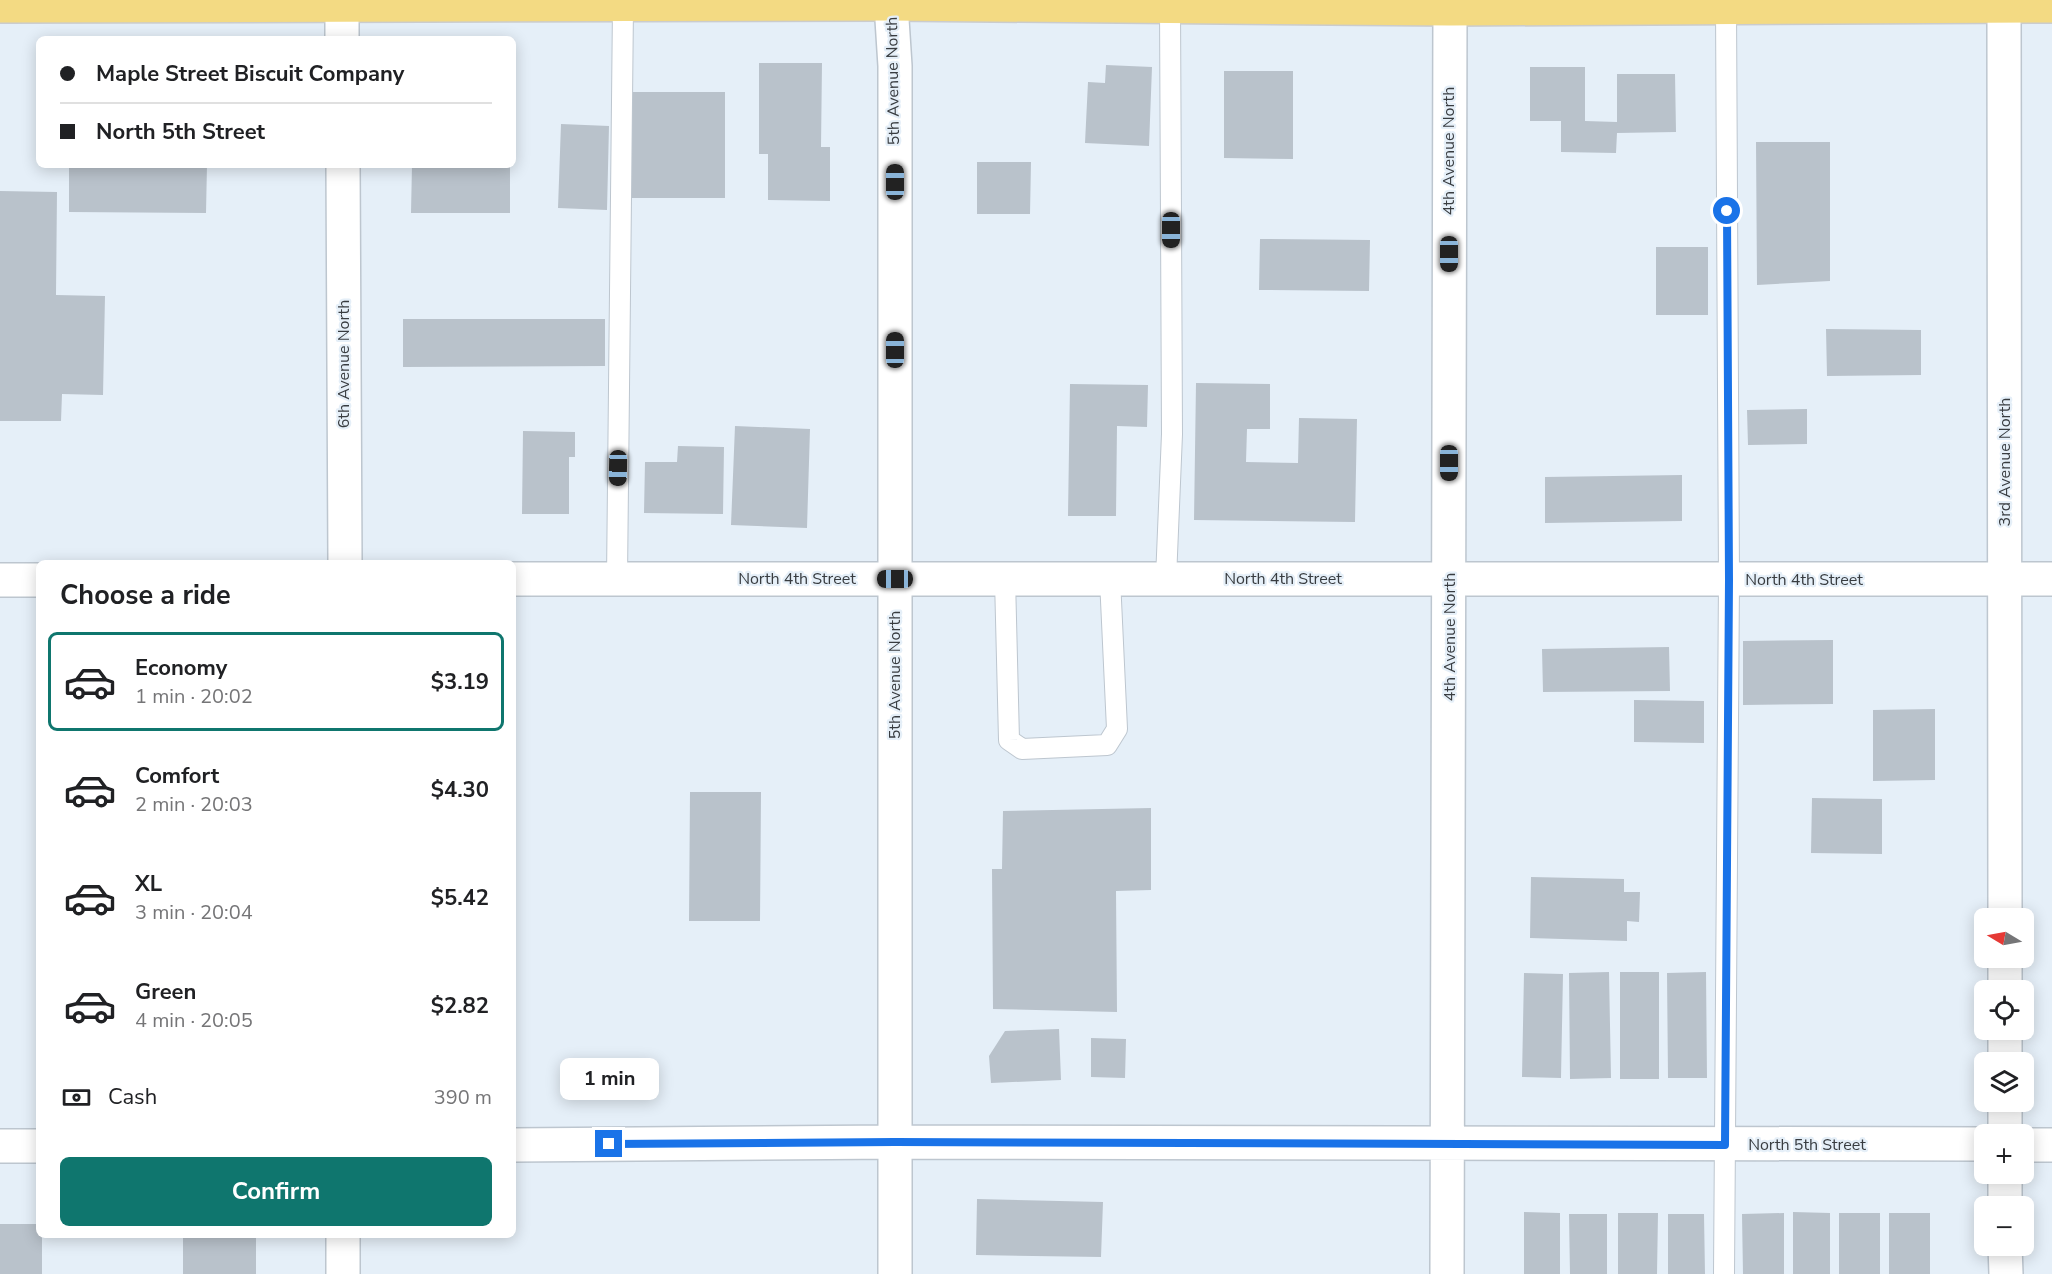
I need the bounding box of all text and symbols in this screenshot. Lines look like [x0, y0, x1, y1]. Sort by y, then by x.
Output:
street label: 5th Avenue North [881, 17, 905, 145]
text: Maple Street Biscuit Company [96, 59, 404, 89]
street label: 4th Avenue North [1438, 87, 1460, 215]
text: North 5th Street [96, 117, 265, 147]
car [886, 164, 904, 200]
route start [1713, 197, 1740, 224]
car [1162, 212, 1180, 248]
car [1440, 236, 1458, 272]
street label: 6th Avenue North [333, 300, 355, 428]
car [886, 332, 904, 368]
street label: 3rd Avenue North [1994, 398, 2016, 526]
car [1440, 445, 1458, 481]
car [609, 450, 627, 486]
street label: North 4th Street [738, 568, 856, 590]
street label: North 4th Street [1224, 568, 1342, 590]
street label: North 4th Street [1745, 569, 1863, 591]
car [877, 570, 913, 588]
street label: 4th Avenue North [1439, 573, 1461, 701]
text: Choose a ride [60, 577, 231, 614]
street label: 5th Avenue North [884, 611, 906, 739]
text: Economy [135, 653, 227, 683]
icon: car [63, 655, 117, 709]
text: $3.19 [431, 667, 489, 697]
text: 1 min · 20:02 [135, 683, 253, 710]
text: Comfort [135, 761, 219, 791]
icon: car [63, 763, 117, 817]
text: $4.30 [431, 775, 489, 805]
text: 2 min · 20:03 [135, 791, 253, 818]
text: XL [135, 869, 162, 899]
icon: car [63, 871, 117, 925]
text: $5.42 [431, 883, 489, 913]
text: 3 min · 20:04 [135, 899, 253, 926]
north arrow [1974, 908, 2034, 968]
map controls [1974, 908, 2034, 1256]
text: Green [135, 977, 196, 1007]
icon: car [63, 979, 117, 1033]
button: locate [1974, 980, 2034, 1040]
text: $2.82 [431, 991, 489, 1021]
text: 4 min · 20:05 [135, 1007, 253, 1034]
button: layers [1974, 1052, 2034, 1112]
callout: 1 min [560, 1057, 658, 1099]
text: 1 min [584, 1065, 635, 1092]
icon: cash [60, 1081, 93, 1114]
text: Cash [108, 1082, 157, 1112]
text: 390 m [434, 1084, 492, 1111]
button: + [1974, 1124, 2034, 1184]
route end [595, 1130, 622, 1157]
street label: North 5th Street [1748, 1134, 1866, 1156]
button: Confirm [60, 1157, 492, 1226]
button: − [1974, 1196, 2034, 1256]

